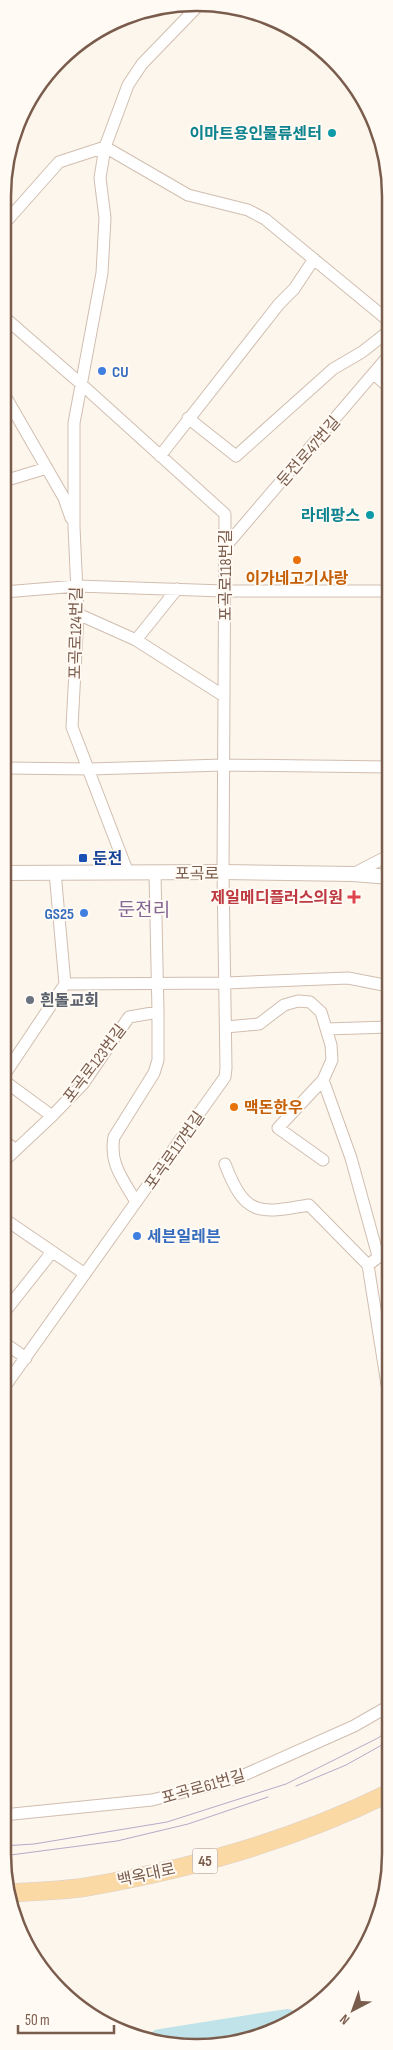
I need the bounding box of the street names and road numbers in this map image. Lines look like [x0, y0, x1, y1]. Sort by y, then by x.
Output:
street label: 둔전로47번길 [274, 413, 345, 491]
street label: 포곡로118번길 [217, 529, 236, 621]
street label: 포곡로124번길 [66, 587, 87, 679]
street label: 포곡로 [175, 865, 219, 884]
street label: 포곡로123번길 [60, 1021, 131, 1107]
street label: 포곡로117번길 [141, 1108, 209, 1194]
street label: 포곡로61번길 [159, 1766, 247, 1808]
road number: 45 [192, 1848, 218, 1874]
street label: 백옥대로 [116, 1860, 177, 1891]

